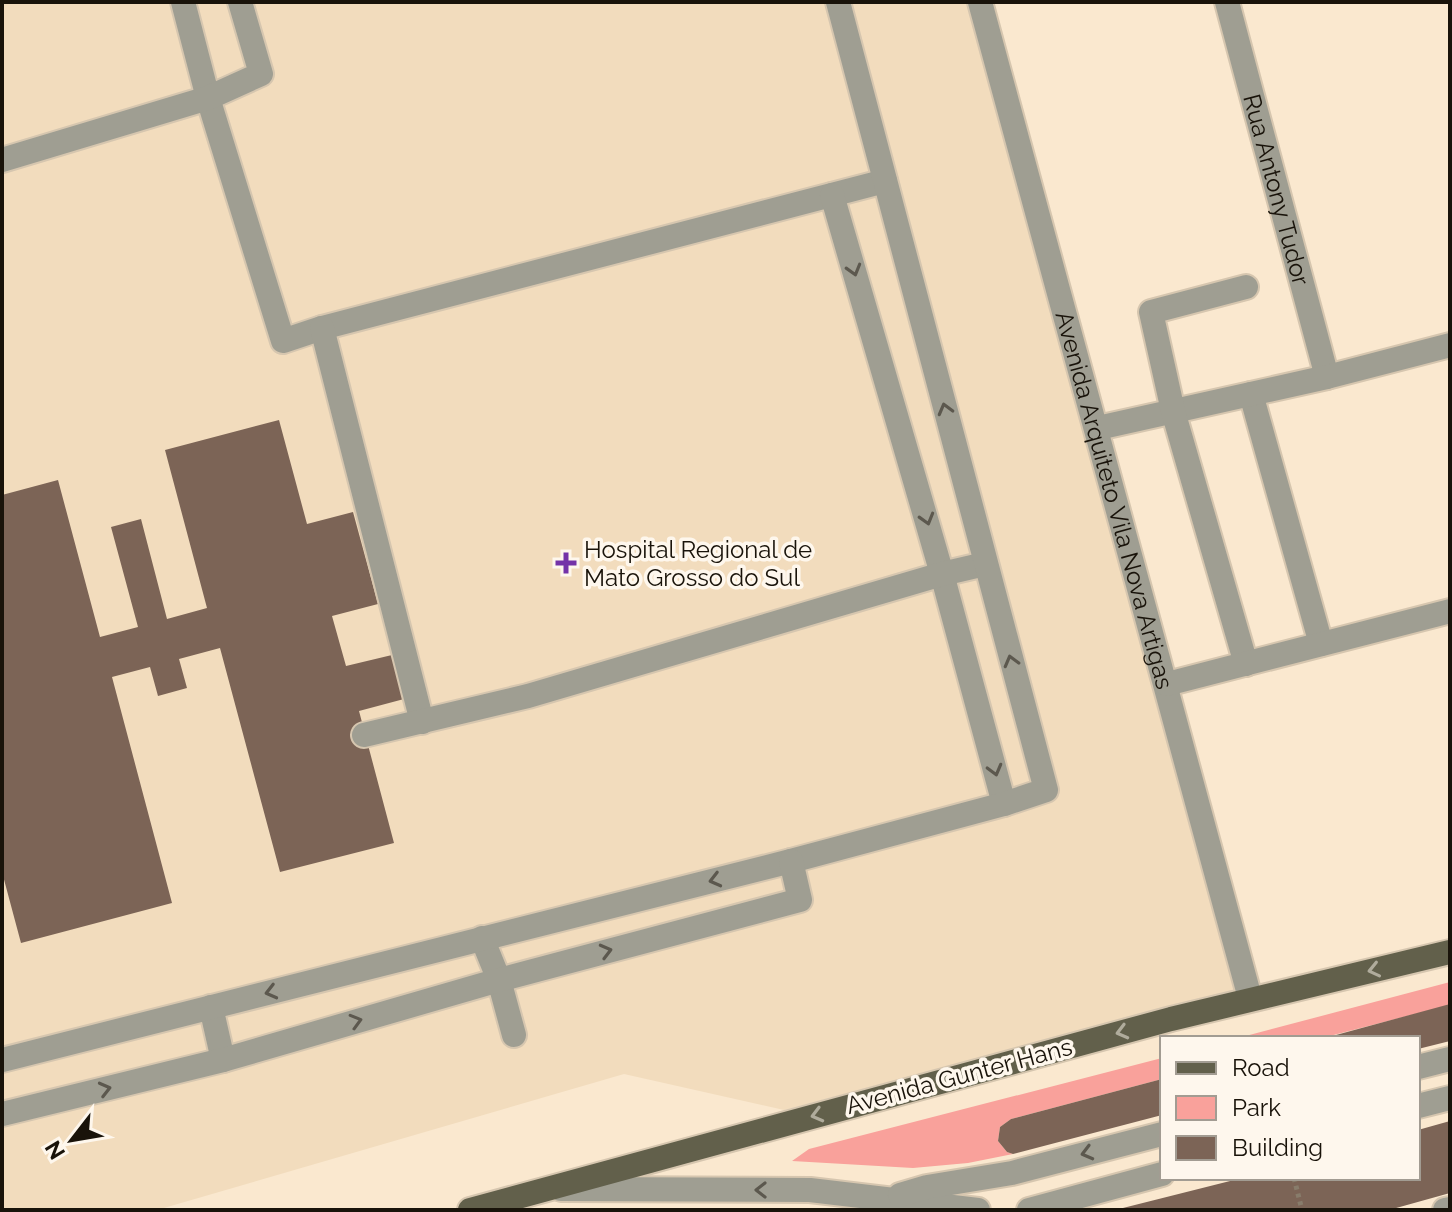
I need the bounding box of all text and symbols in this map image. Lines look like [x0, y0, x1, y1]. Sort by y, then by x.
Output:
street label: Rua Antony Tudor [1238, 91, 1316, 289]
one-way arrow [845, 262, 861, 276]
street label: Avenida Arquiteto Vila Nova Artigas [1050, 308, 1180, 692]
one-way arrow [937, 403, 954, 417]
one-way arrow [918, 512, 934, 526]
place label: Hospital Regional de Mato Grosso do Sul [584, 535, 812, 592]
marker: Hospital Regional de Mato Grosso do Sul [555, 552, 577, 574]
one-way arrow [1004, 654, 1021, 668]
one-way arrow [986, 763, 1003, 777]
one-way arrow [709, 870, 722, 887]
one-way arrow [599, 944, 613, 961]
one-way arrow [1368, 961, 1381, 978]
one-way arrow [264, 982, 278, 999]
one-way arrow [348, 1014, 362, 1030]
one-way arrow [1115, 1023, 1129, 1039]
street label: Avenida Gunter Hans [843, 1032, 1075, 1120]
legend [1160, 1036, 1420, 1180]
text: Road [1232, 1053, 1290, 1082]
one-way arrow [98, 1081, 111, 1098]
text: Park [1232, 1093, 1281, 1122]
north arrow [32, 1100, 112, 1180]
one-way arrow [810, 1106, 824, 1122]
text: Building [1232, 1133, 1323, 1162]
text: N [39, 1136, 70, 1164]
one-way arrow [1080, 1144, 1094, 1161]
one-way arrow [754, 1181, 767, 1199]

